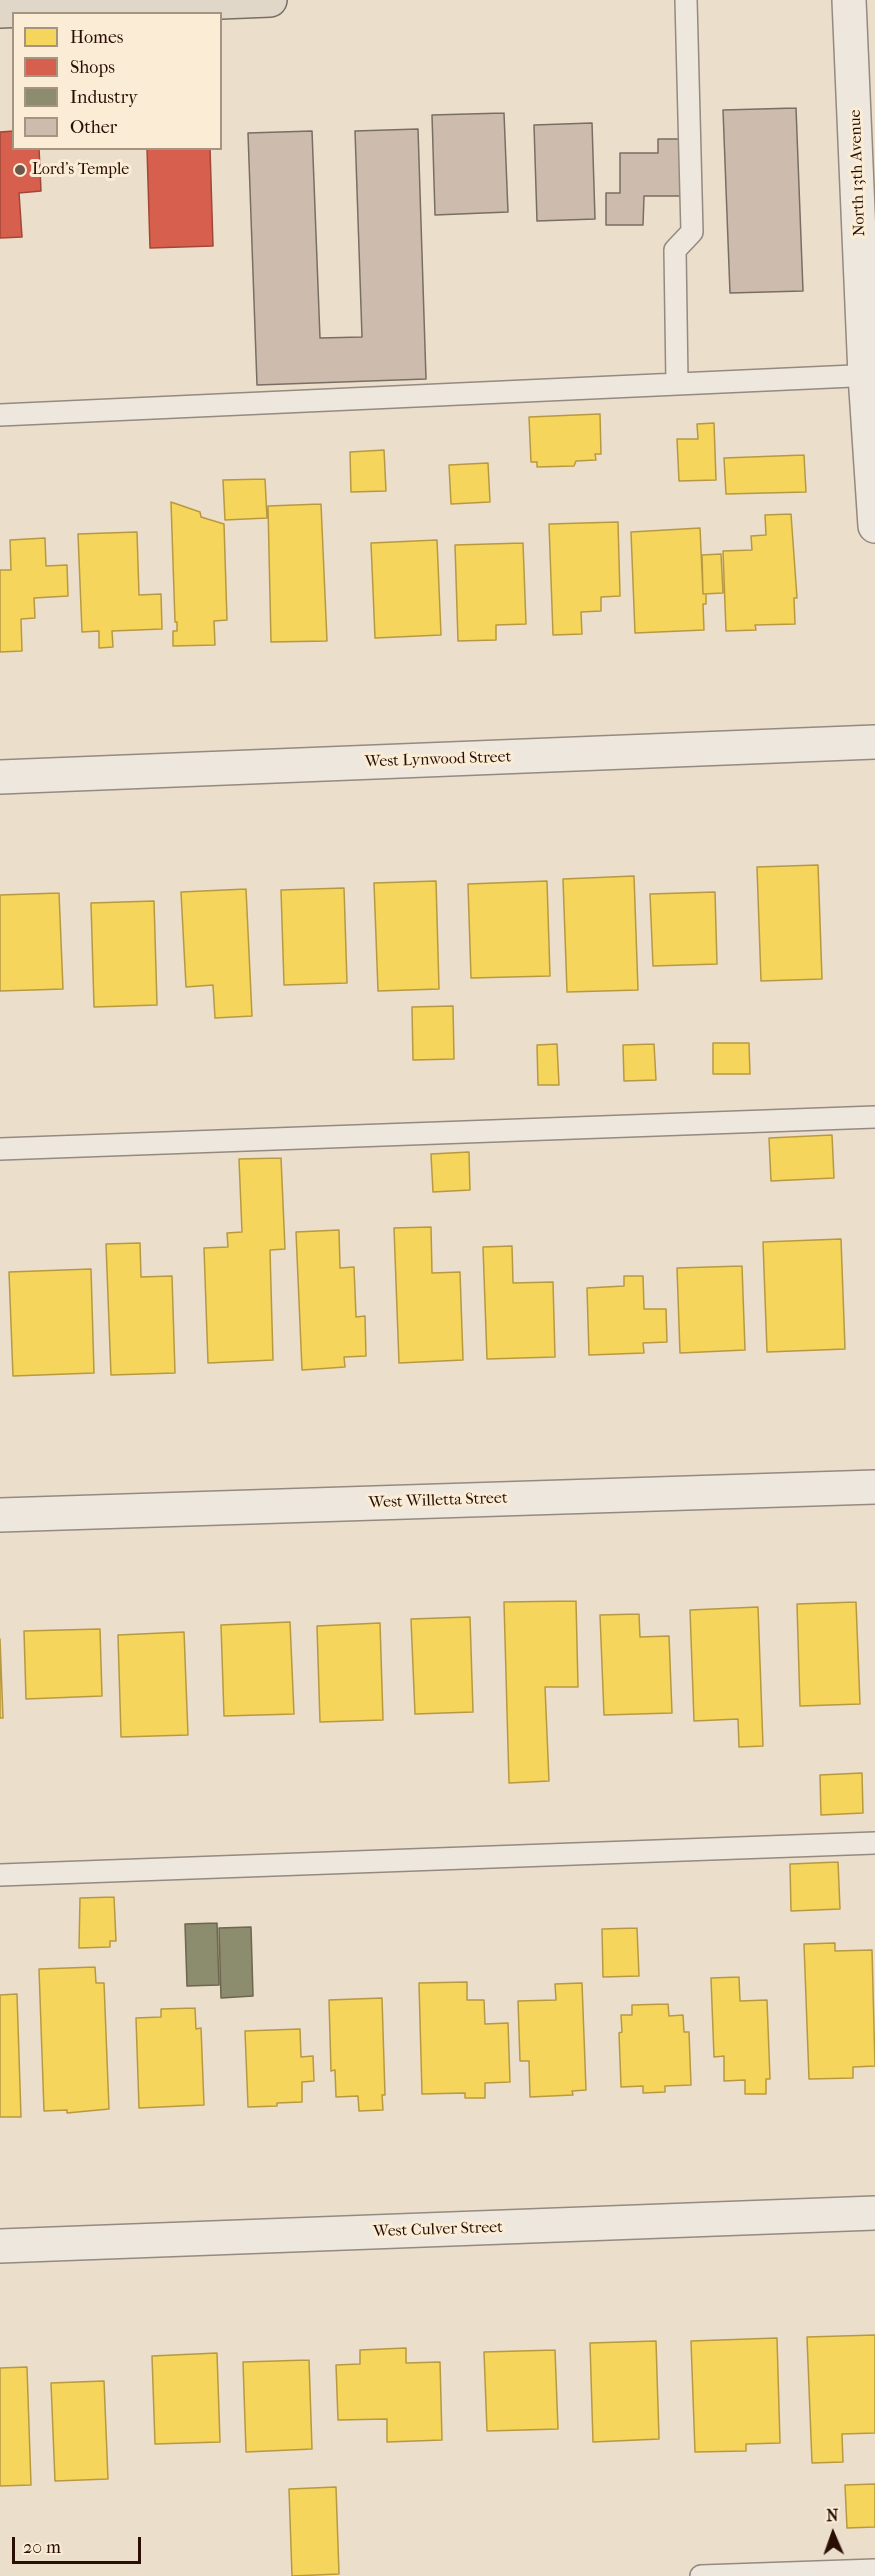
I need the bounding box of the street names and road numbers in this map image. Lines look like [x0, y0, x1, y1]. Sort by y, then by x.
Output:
street label: North 13th Avenue [846, 109, 870, 237]
street label: West Lynwood Street [364, 748, 512, 772]
street label: West Willetta Street [368, 1489, 508, 1513]
street label: West Culver Street [373, 2218, 503, 2242]

